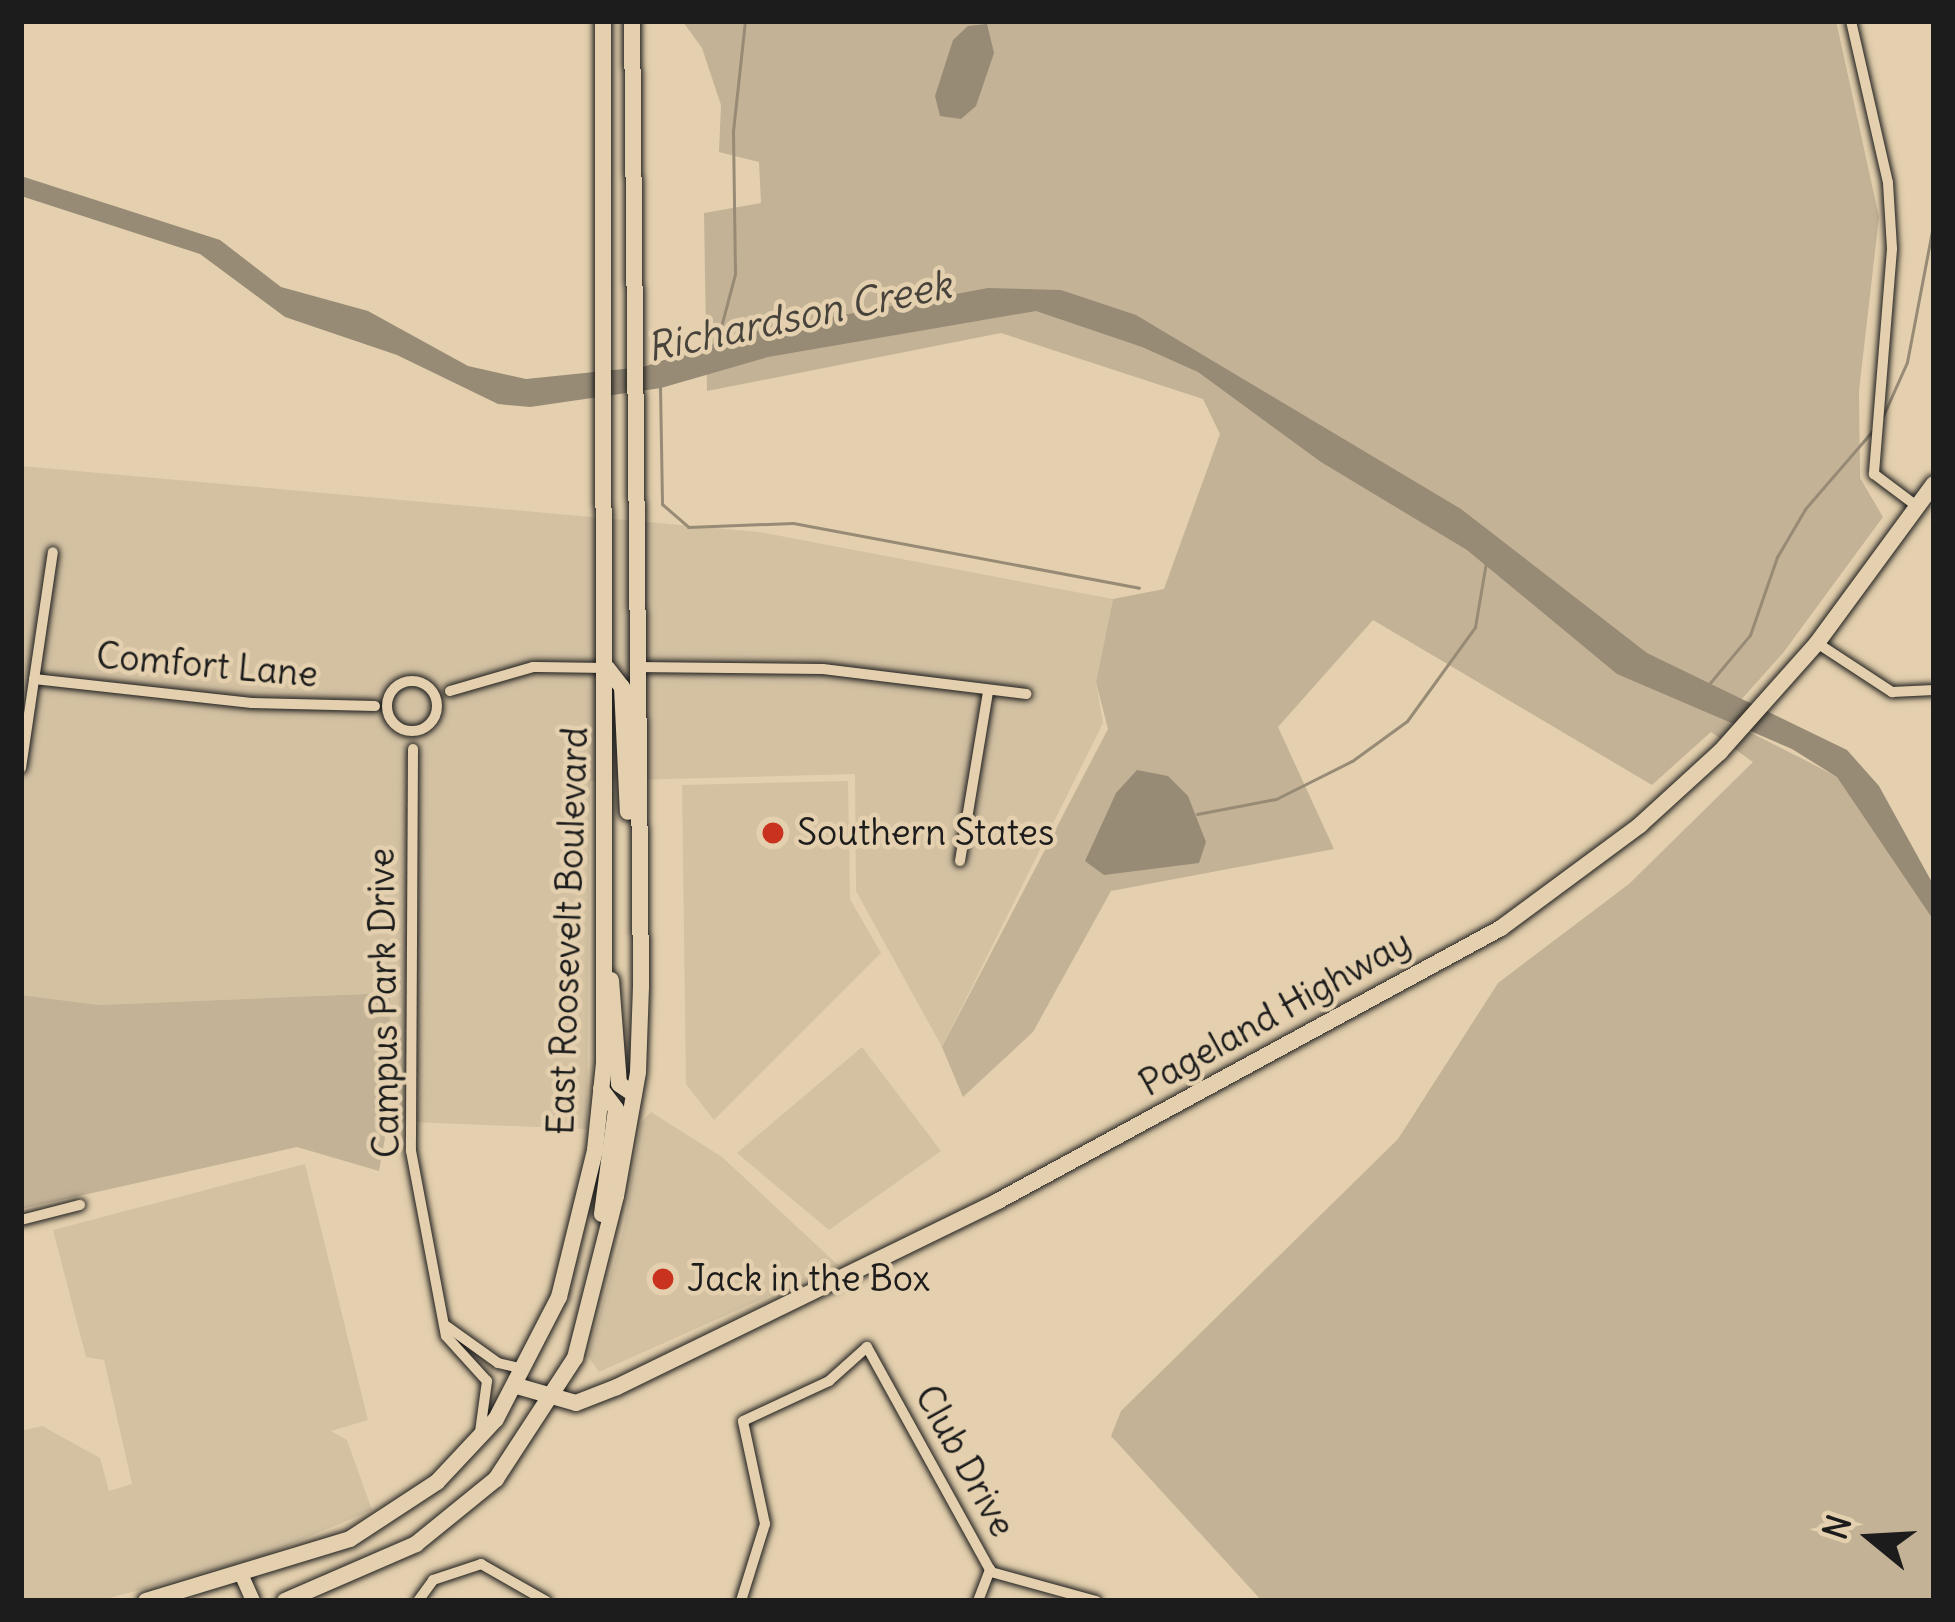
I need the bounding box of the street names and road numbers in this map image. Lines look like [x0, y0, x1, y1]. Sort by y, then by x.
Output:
street label: Comfort Lane [95, 634, 319, 696]
street label: East Roosevelt Boulevard [539, 726, 597, 1136]
street label: Campus Park Drive [360, 848, 408, 1158]
street label: Pageland Highway [1132, 921, 1418, 1105]
street label: Club Drive [906, 1378, 1024, 1544]

